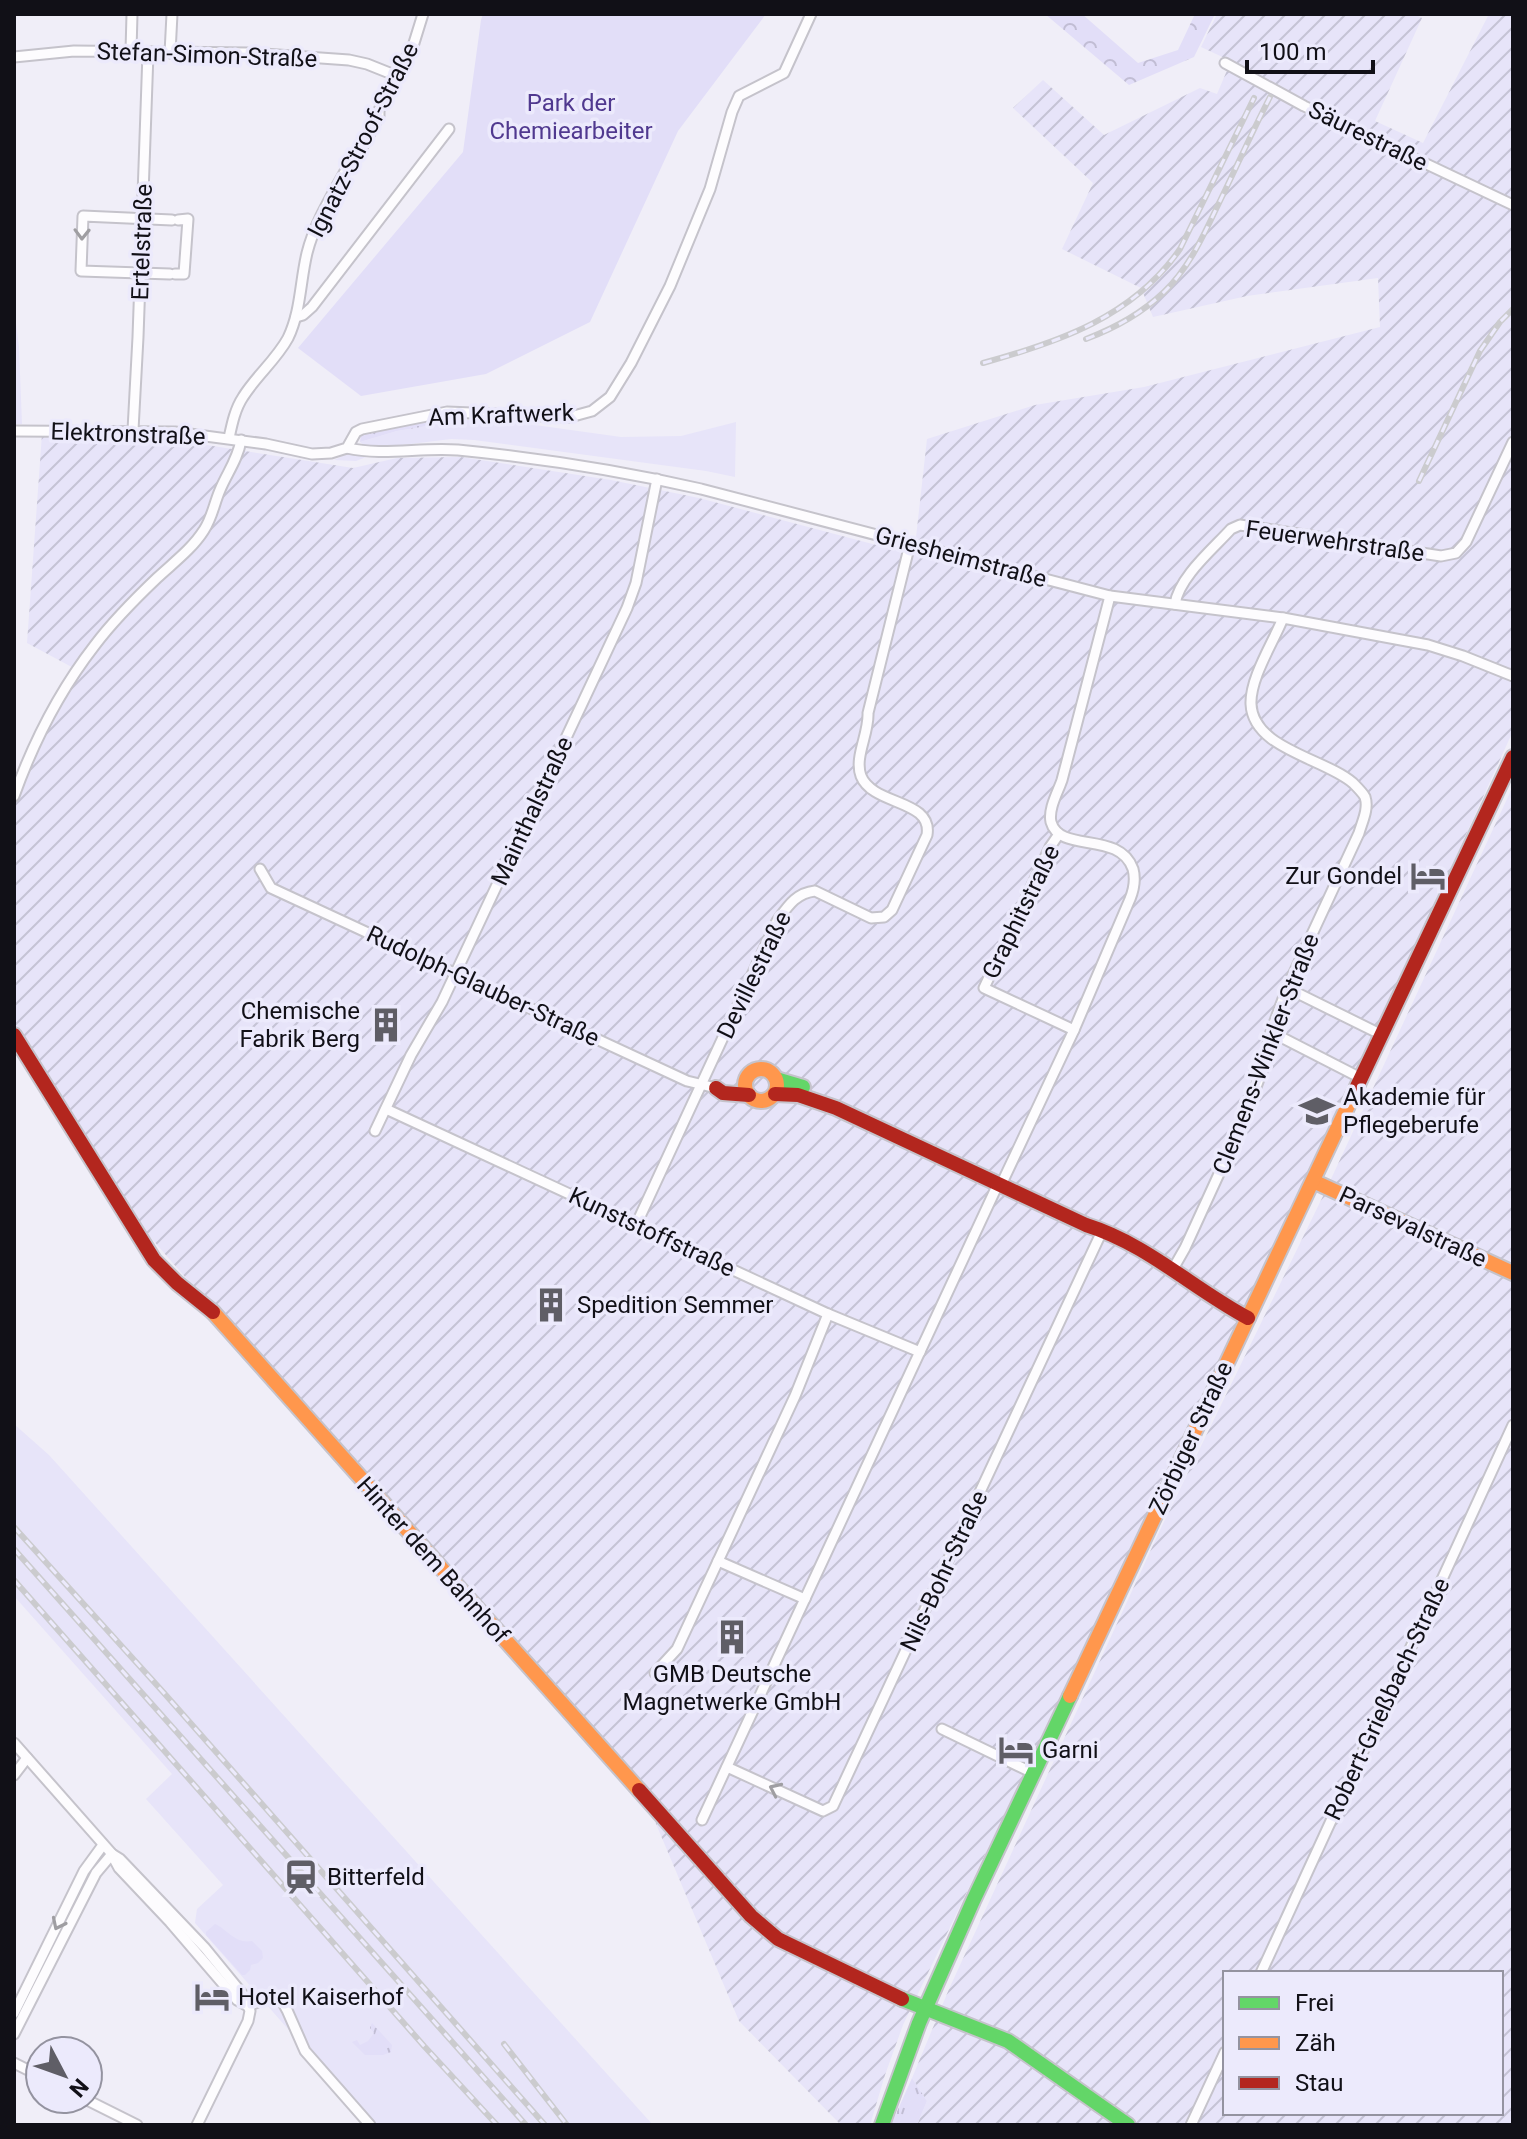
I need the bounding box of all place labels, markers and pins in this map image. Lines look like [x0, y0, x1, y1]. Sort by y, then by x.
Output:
hotel icon: Zur Gondel [1409, 857, 1447, 895]
place label: Zur Gondel [1285, 862, 1402, 890]
place label: Chemische Fabrik Berg [239, 997, 360, 1053]
building icon: Chemische Fabrik Berg [367, 1006, 405, 1044]
place label: Akademie für Pflegeberufe [1343, 1083, 1485, 1139]
school or university icon: Akademie für Pflegeberufe [1298, 1092, 1336, 1130]
building icon: Spedition Semmer [532, 1286, 570, 1324]
place label: Spedition Semmer [577, 1291, 773, 1319]
building icon: GMB Deutsche Magnetwerke GmbH [713, 1618, 751, 1656]
place label: GMB Deutsche Magnetwerke GmbH [623, 1660, 841, 1716]
hotel icon: Garni [997, 1731, 1035, 1769]
place label: Garni [1042, 1736, 1099, 1764]
station icon: Bitterfeld [282, 1858, 320, 1896]
place label: Bitterfeld [327, 1863, 425, 1891]
hotel icon: Hotel Kaiserhof [193, 1978, 231, 2016]
place label: Hotel Kaiserhof [238, 1983, 404, 2011]

